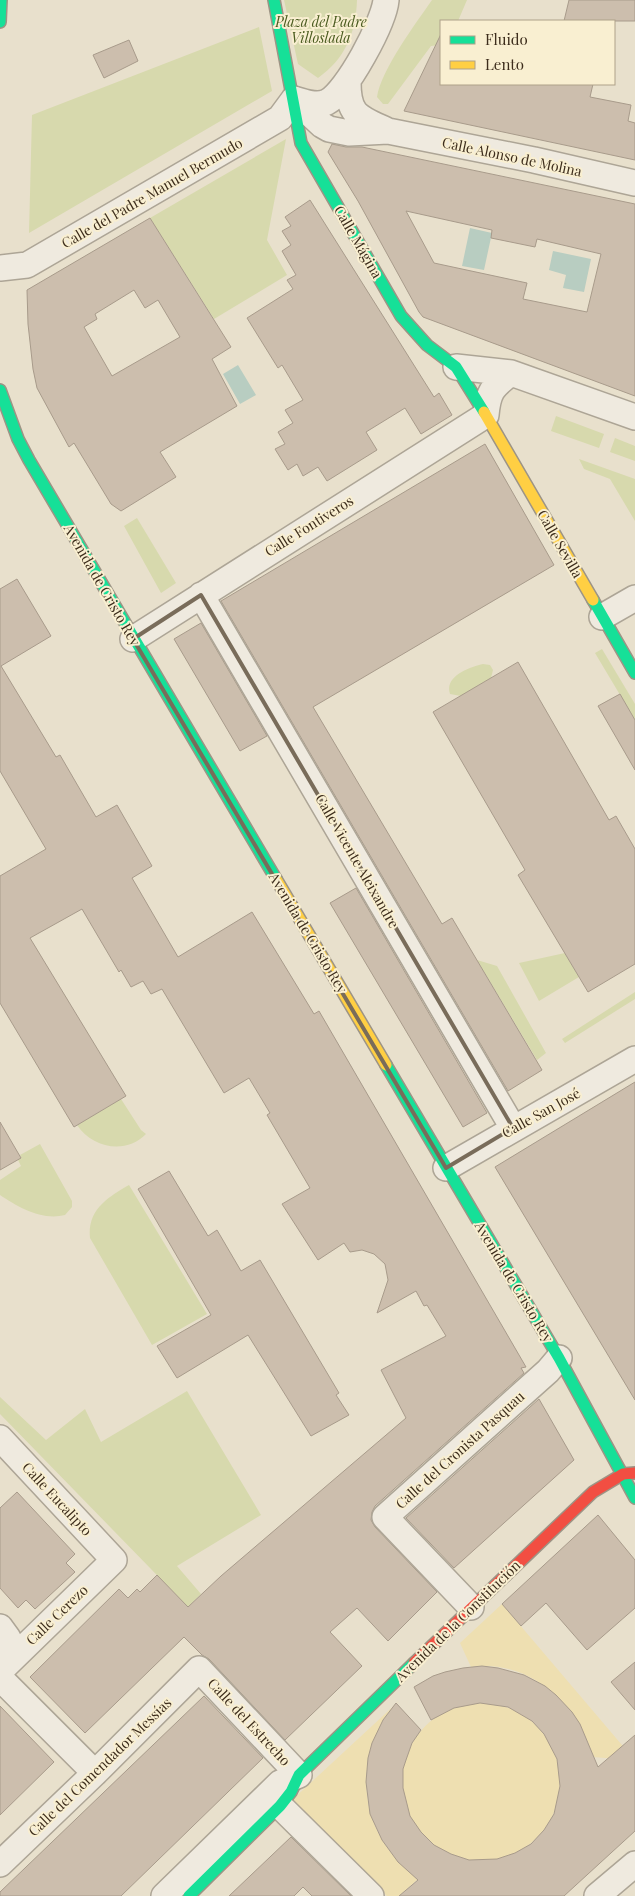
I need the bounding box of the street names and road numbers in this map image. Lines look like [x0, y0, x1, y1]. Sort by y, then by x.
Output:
street label: Calle Alonso de Molina [441, 132, 584, 181]
street label: Calle del Padre Manuel Bermudo [58, 133, 246, 252]
street label: Calle Mágina [330, 202, 387, 282]
street label: Calle Fontiveros [261, 491, 357, 561]
street label: Calle Sevilla [533, 506, 588, 581]
street label: Avenida de Cristo Rey [59, 520, 145, 649]
street label: Calle Vicente Aleixandre [311, 790, 404, 931]
street label: Avenida de Cristo Rey [264, 868, 352, 997]
street label: Calle San José [498, 1083, 583, 1142]
street label: Avenida de Cristo Rey [470, 1217, 558, 1346]
street label: Calle del Cronista Pasquau [391, 1387, 528, 1513]
street label: Calle Eucalipto [18, 1458, 97, 1540]
street label: Avenida de la Constitución [390, 1555, 525, 1686]
street label: Calle Cerezo [22, 1580, 92, 1649]
street label: Calle del Estrecho [204, 1674, 295, 1770]
street label: Calle del Comendador Messías [24, 1693, 175, 1840]

